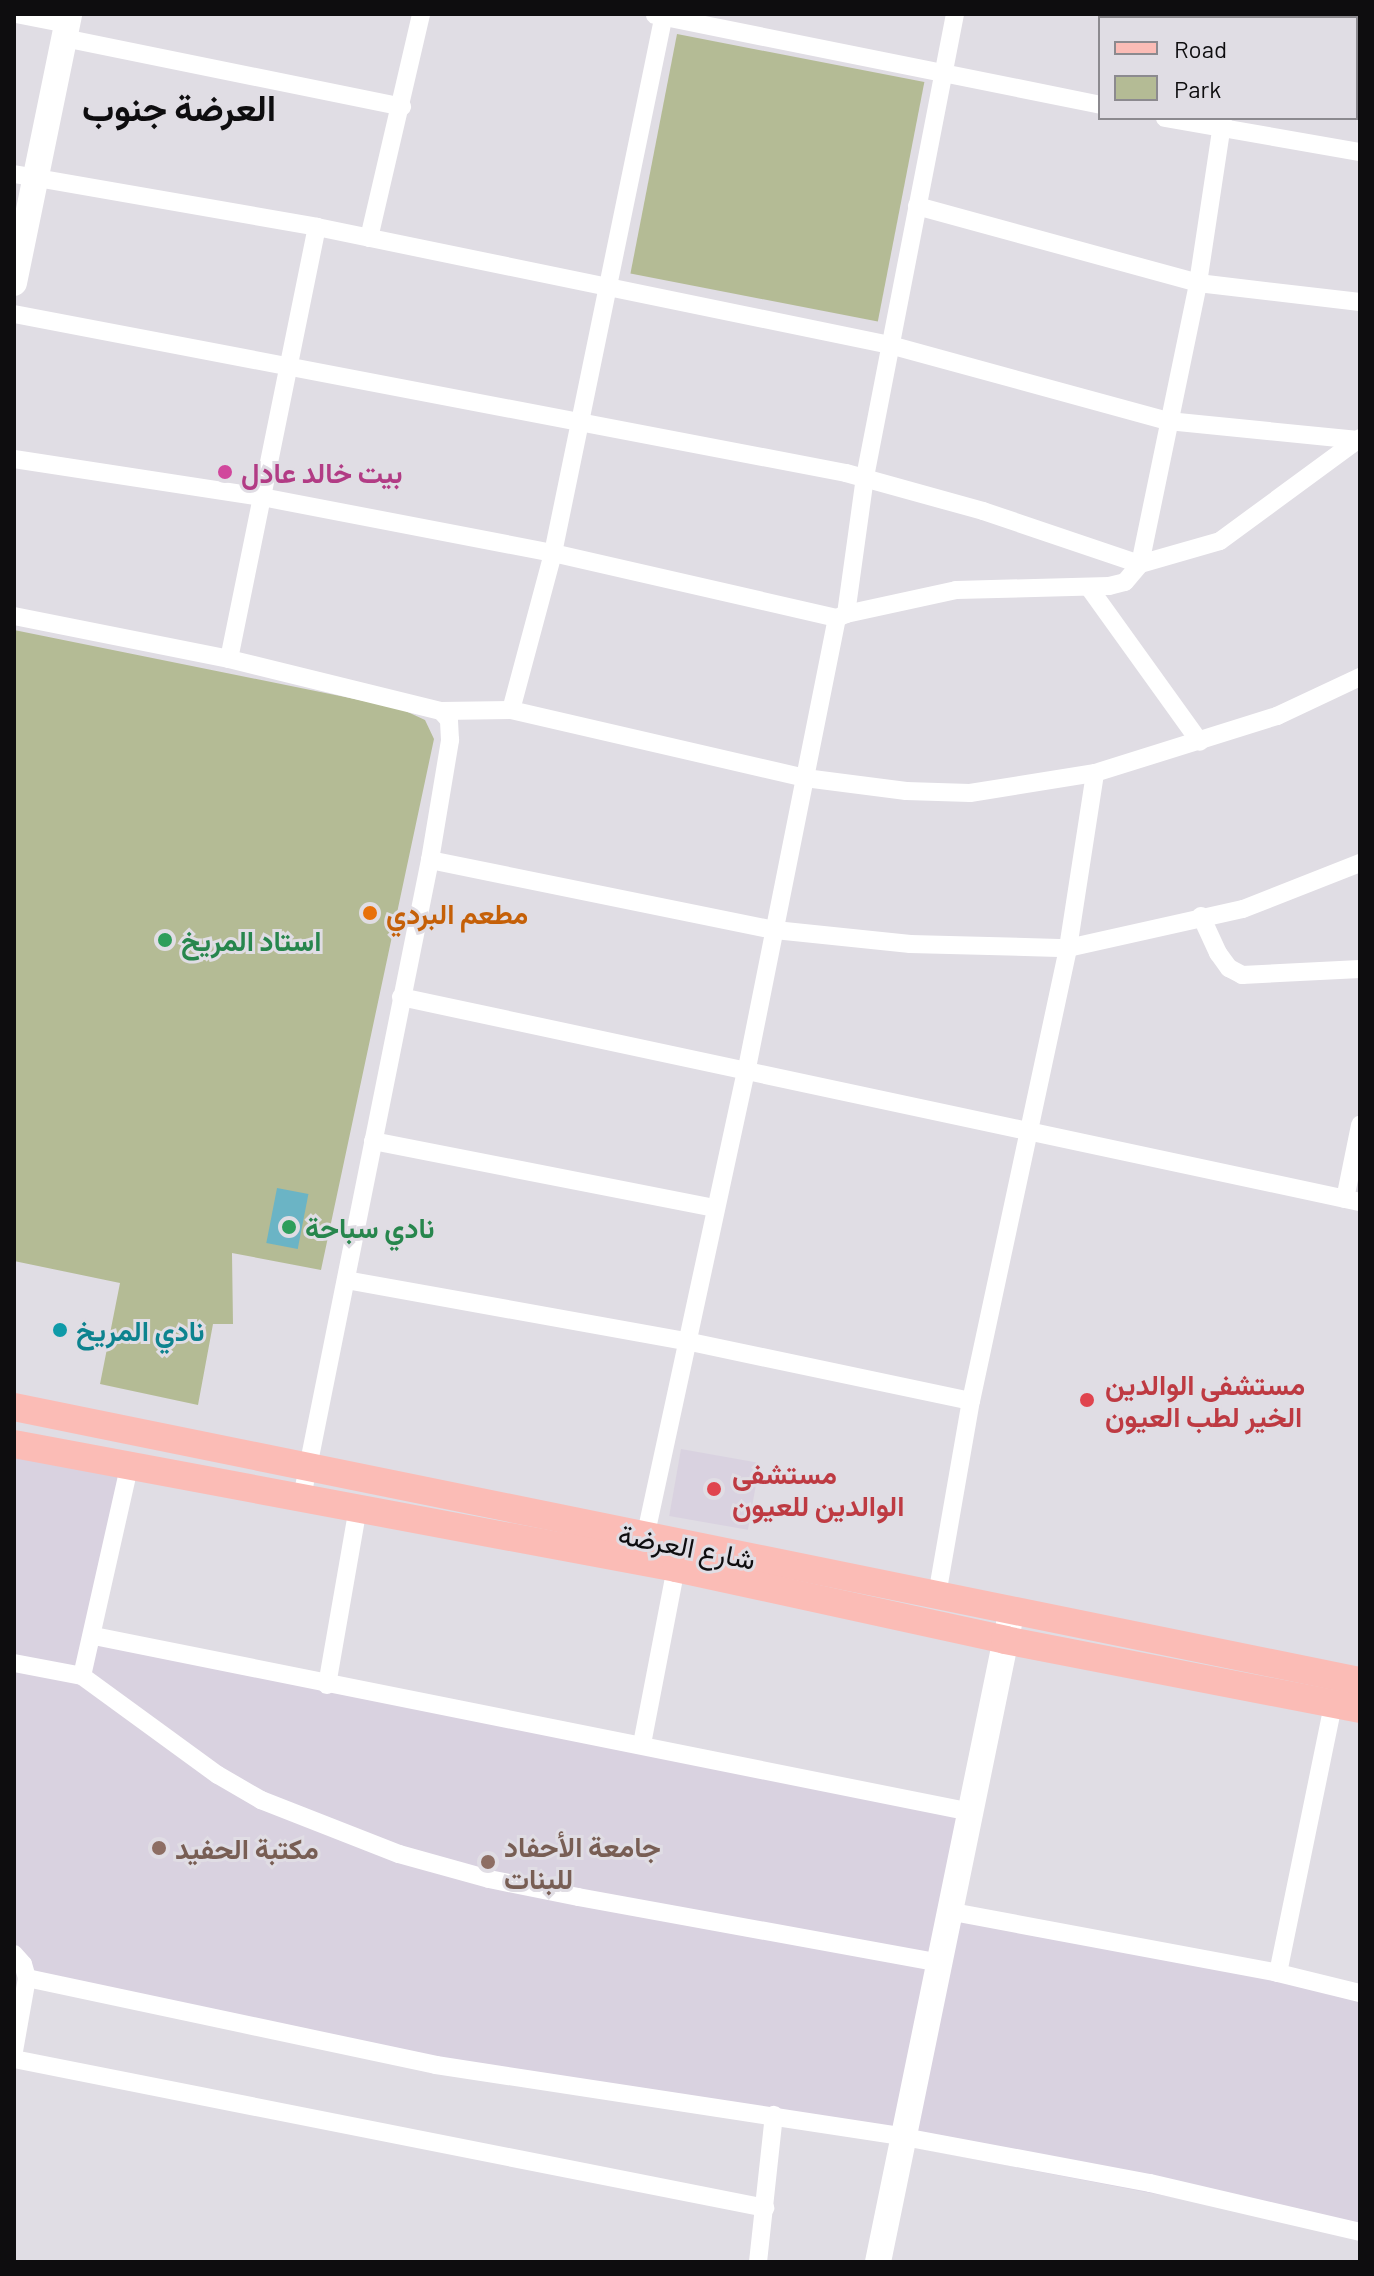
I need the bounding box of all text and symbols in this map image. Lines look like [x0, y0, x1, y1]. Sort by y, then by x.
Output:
legend [1098, 16, 1358, 120]
text: Road [1174, 34, 1227, 63]
text: Park [1174, 74, 1221, 103]
district label: العرضة جنوب [82, 85, 276, 129]
place label: بيت خالد عادل [241, 455, 403, 489]
marker: بيت خالد عادل [216, 463, 234, 481]
place label: مطعم البردي [386, 896, 528, 930]
marker: مطعم البردي [361, 904, 379, 922]
place label: استاد المريخ [181, 923, 321, 957]
marker: استاد المريخ [156, 931, 174, 949]
place label: نادي سباحة [305, 1210, 434, 1244]
marker: نادي سباحة [280, 1218, 298, 1236]
place label: نادي المريخ [76, 1313, 205, 1347]
marker: نادي المريخ [51, 1321, 69, 1339]
place label: مستشفى الوالدين الخير لطب العيون [1105, 1367, 1305, 1433]
marker: مستشفى الوالدين الخير لطب العيون [1076, 1389, 1098, 1411]
place label: مستشفى الوالدين للعيون [732, 1456, 904, 1522]
marker: مستشفى الوالدين للعيون [703, 1478, 725, 1500]
street label: شارع العرضة [616, 1516, 758, 1576]
place label: جامعة الأحفاد للبنات [504, 1829, 661, 1895]
place label: مكتبة الحفيد [175, 1831, 319, 1865]
marker: مكتبة الحفيد [150, 1839, 168, 1857]
marker: جامعة الأحفاد للبنات [479, 1853, 497, 1871]

